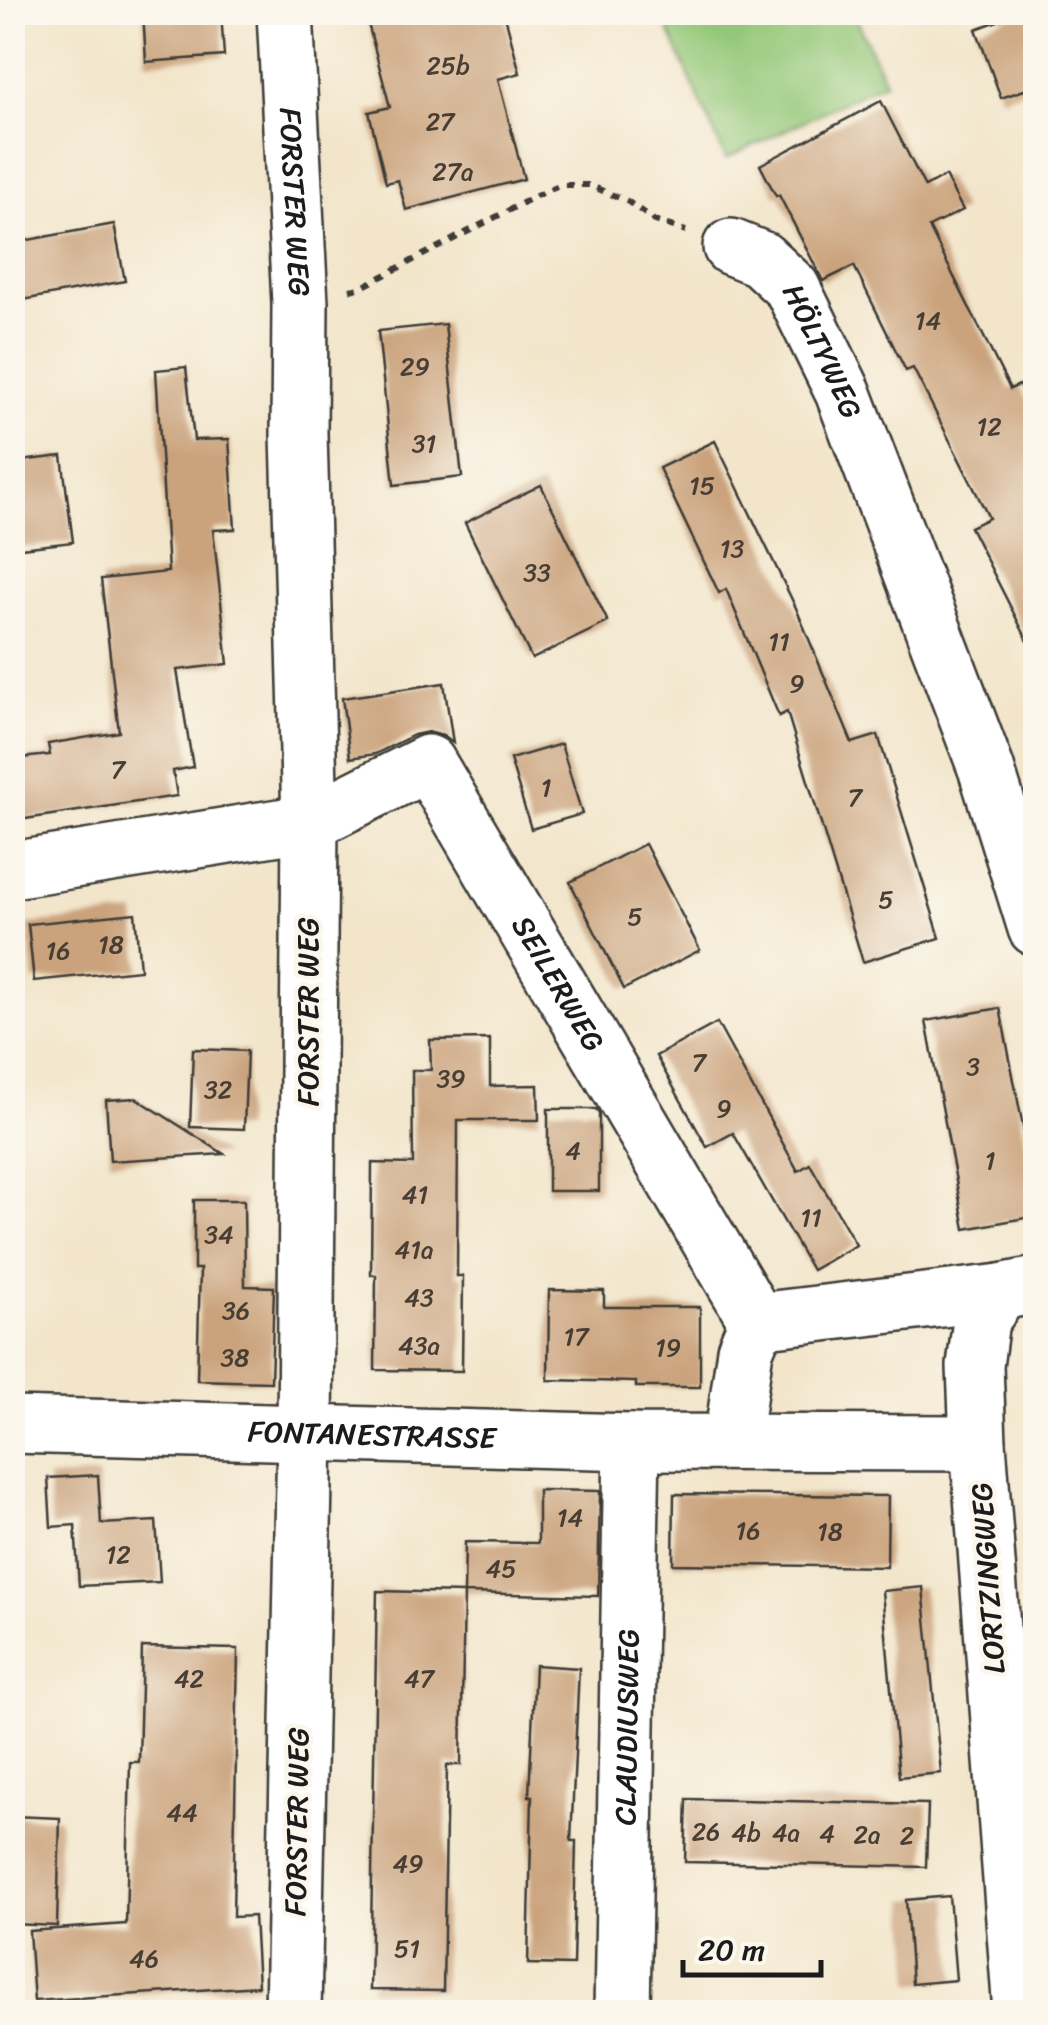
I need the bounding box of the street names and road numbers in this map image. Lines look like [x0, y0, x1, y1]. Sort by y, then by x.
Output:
street label: FORSTER WEG [263, 106, 327, 298]
street label: HÖLTYWEG [767, 274, 878, 427]
street label: SEILERWEG [496, 905, 620, 1063]
street label: FORSTER WEG [281, 917, 335, 1106]
street label: FONTANESTRASSE [247, 1404, 499, 1465]
street label: LORTZINGWEG [954, 1480, 1022, 1676]
street label: CLAUDIUSWEG [598, 1628, 656, 1826]
street label: FORSTER WEG [268, 1727, 326, 1917]

